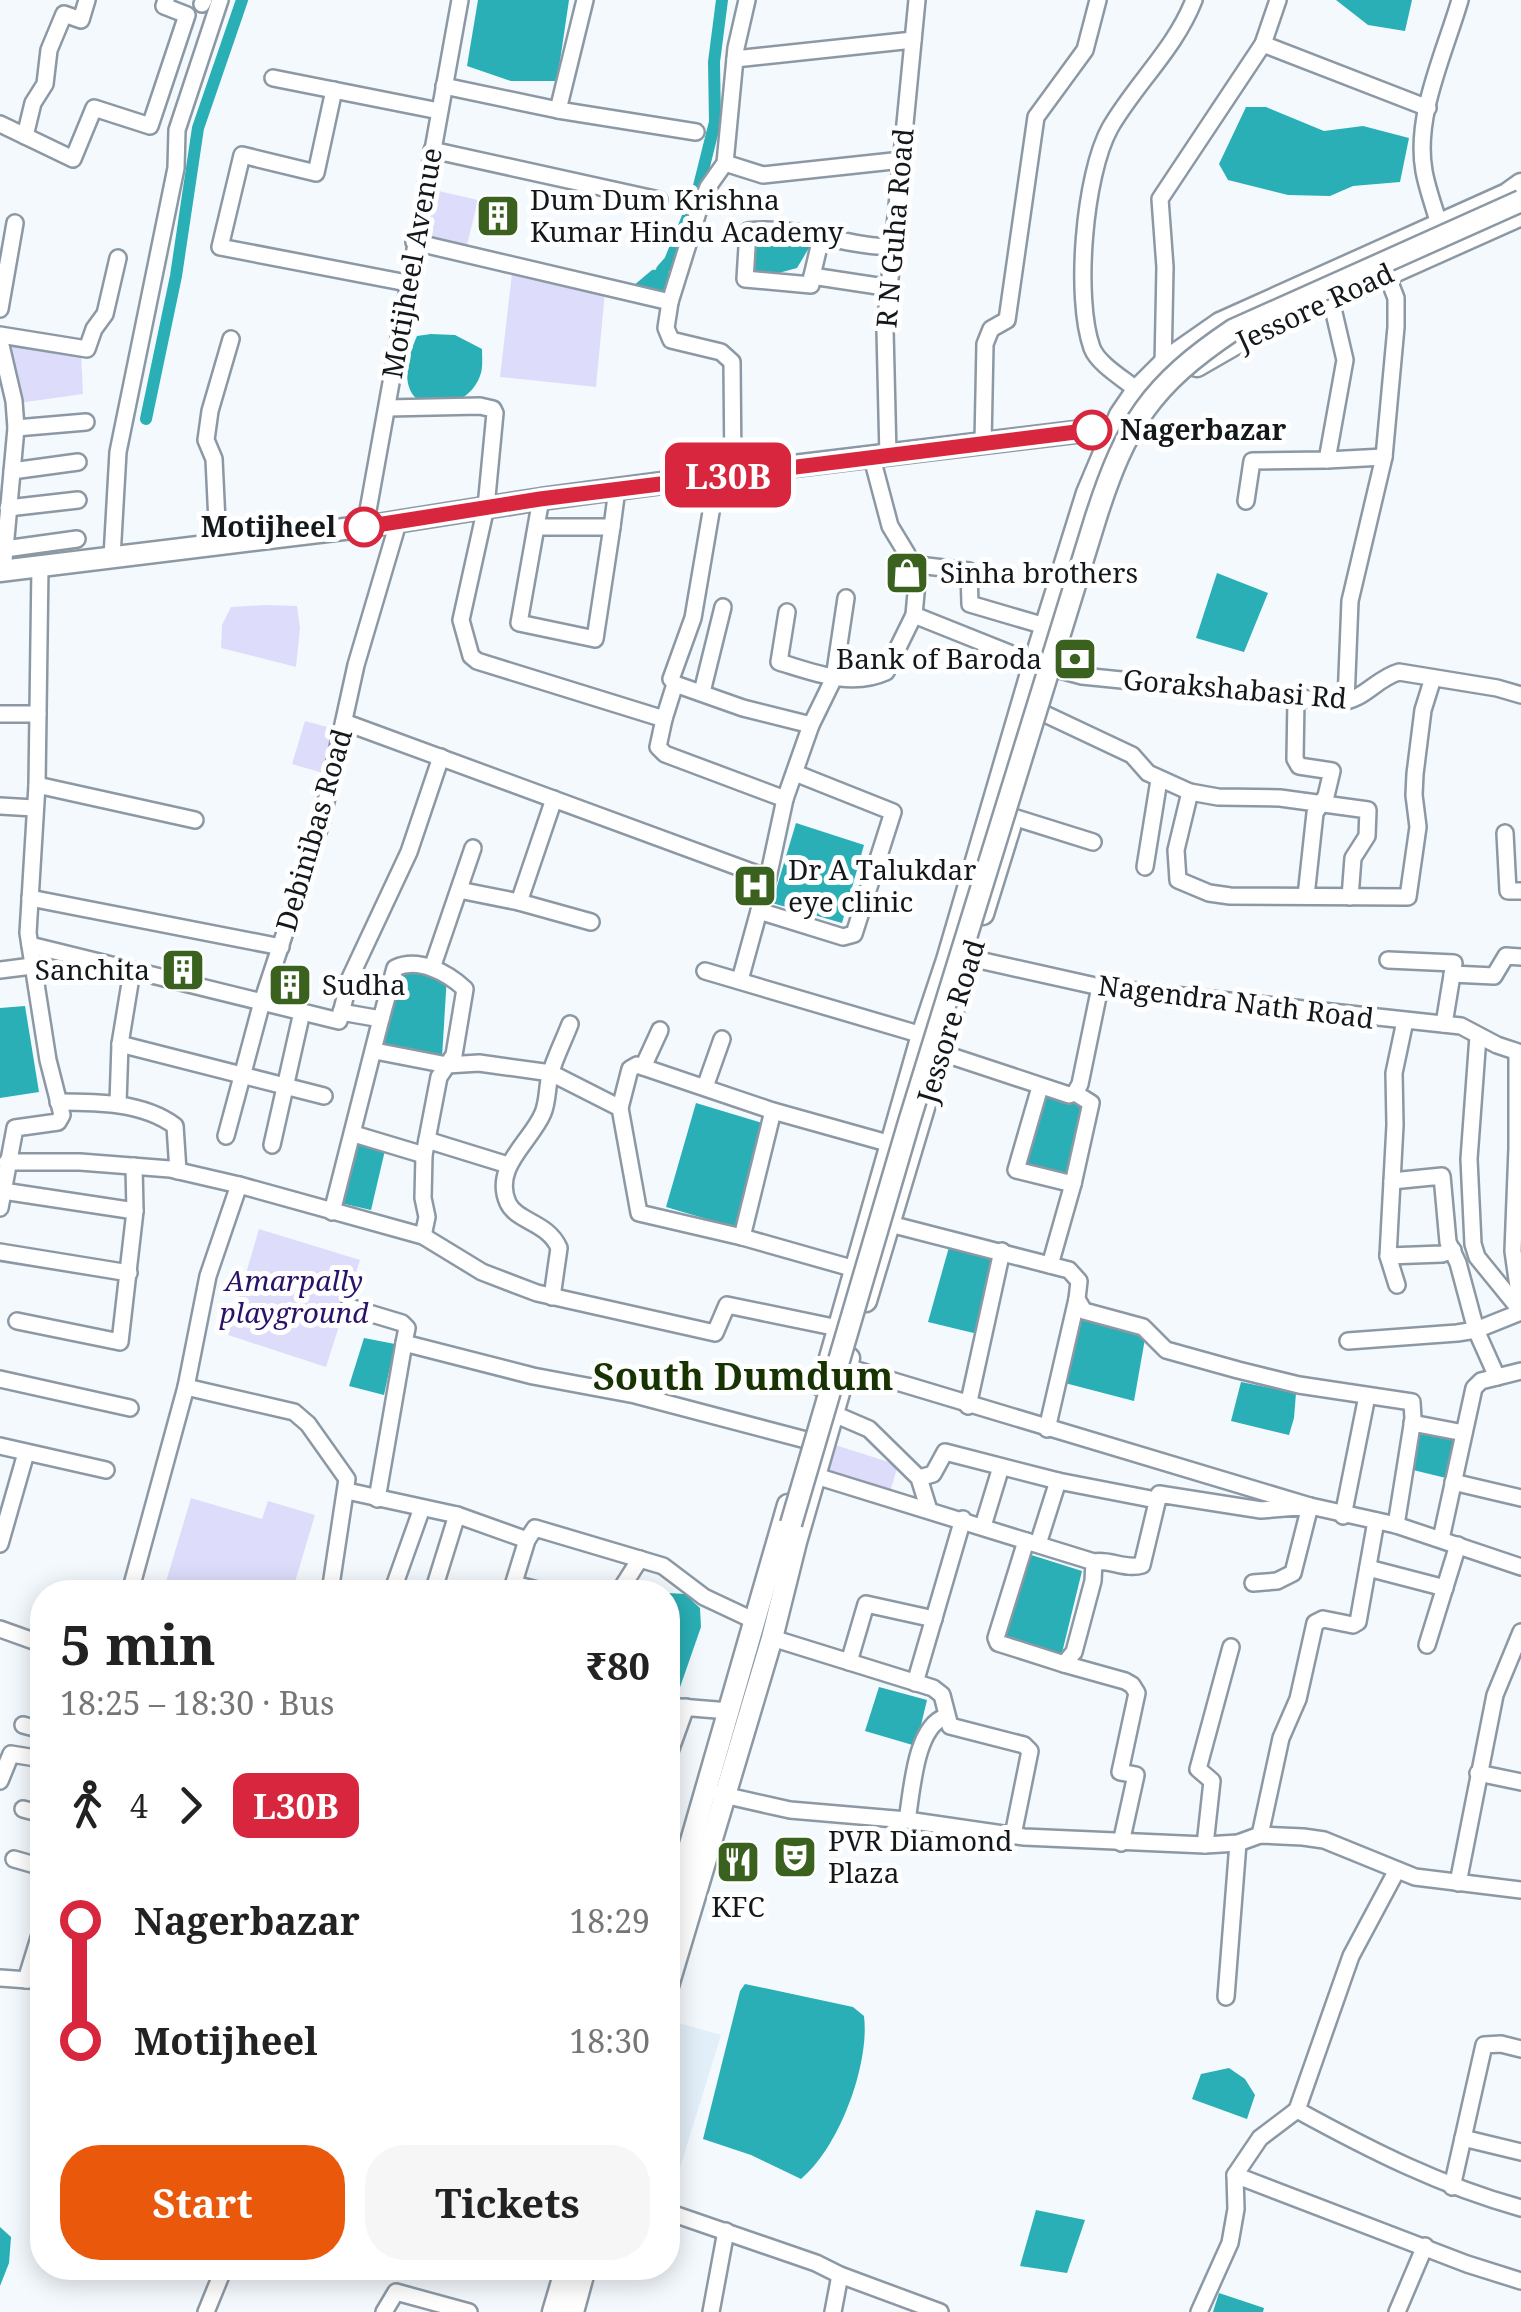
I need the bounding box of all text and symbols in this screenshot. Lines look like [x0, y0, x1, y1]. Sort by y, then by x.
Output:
street label: R N Guha Road [866, 126, 922, 329]
street label: Motijheel Avenue [372, 145, 450, 381]
place label: Dum Dum Krishna Kumar Hindu Academy [530, 180, 844, 250]
building icon: Dum Dum Krishna Kumar Hindu Academy [475, 193, 521, 239]
street label: Jessore Road [1229, 253, 1399, 360]
place label: Nagerbazar [1120, 410, 1287, 448]
marker: Nagerbazar [1073, 411, 1111, 449]
line badge: L30B [658, 442, 798, 508]
text: L30B [685, 452, 771, 499]
place label: Motijheel [201, 507, 336, 545]
marker: Motijheel [345, 508, 383, 546]
shop icon: Sinha brothers [884, 550, 930, 596]
place label: Sinha brothers [940, 553, 1138, 591]
bank icon: Bank of Baroda [1052, 636, 1098, 682]
place label: Bank of Baroda [836, 639, 1042, 677]
street label: Gorakshabasi Rd [1122, 659, 1349, 717]
street label: Debinibas Road [266, 724, 360, 935]
place label: Dr A Talukdar eye clinic [788, 850, 976, 920]
hospital icon: Dr A Talukdar eye clinic [732, 863, 778, 909]
street label: Jessore Road [907, 934, 993, 1108]
building icon: Sanchita [160, 947, 206, 993]
place label: Sanchita [35, 950, 150, 988]
building icon: Sudha [267, 962, 313, 1008]
place label: Sudha [322, 965, 406, 1003]
street label: Nagendra Nath Road [1096, 965, 1376, 1037]
park label: Amarpally playground [218, 1261, 369, 1331]
district label: South Dumdum [593, 1349, 893, 1401]
text: 5 min [60, 1606, 216, 1681]
text: ₹80 [586, 1639, 650, 1691]
text: 18:25 – 18:30 · Bus [60, 1681, 334, 1724]
icon: walk [60, 1778, 115, 1833]
icon: forward [163, 1778, 218, 1833]
text: L30B [253, 1782, 339, 1829]
text: 4 [130, 1784, 148, 1827]
place label: PVR Diamond Plaza [828, 1821, 1012, 1891]
theatre icon: PVR Diamond Plaza [772, 1834, 818, 1880]
restaurant icon: KFC [715, 1839, 761, 1885]
place label: KFC [711, 1887, 765, 1925]
text: Nagerbazar [134, 1894, 360, 1946]
text: 18:29 [569, 1899, 650, 1942]
text: Motijheel [134, 2014, 318, 2066]
text: 18:30 [569, 2019, 650, 2062]
button: Start [60, 2145, 345, 2260]
button: Tickets [365, 2145, 650, 2260]

